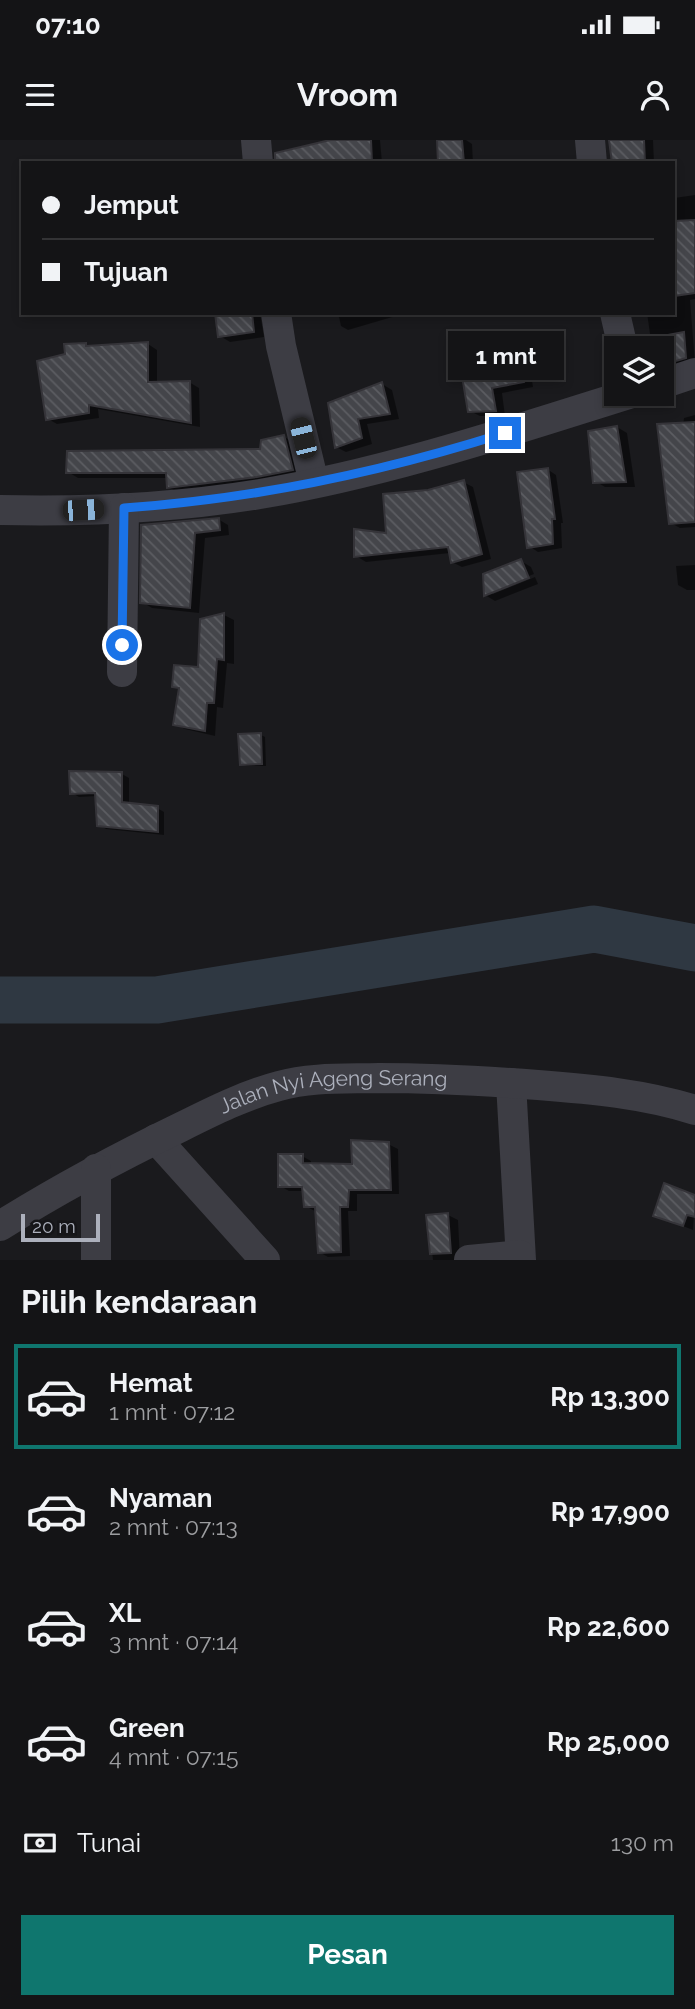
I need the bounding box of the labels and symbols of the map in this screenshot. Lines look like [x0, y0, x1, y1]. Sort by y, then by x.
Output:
callout: 1 mnt [447, 331, 563, 380]
car [288, 415, 319, 461]
route end [489, 417, 521, 449]
car [62, 498, 105, 522]
route start [106, 629, 138, 661]
street label: Jalan Nyi Ageng Serang [215, 1065, 448, 1119]
scale bar [21, 1211, 100, 1243]

